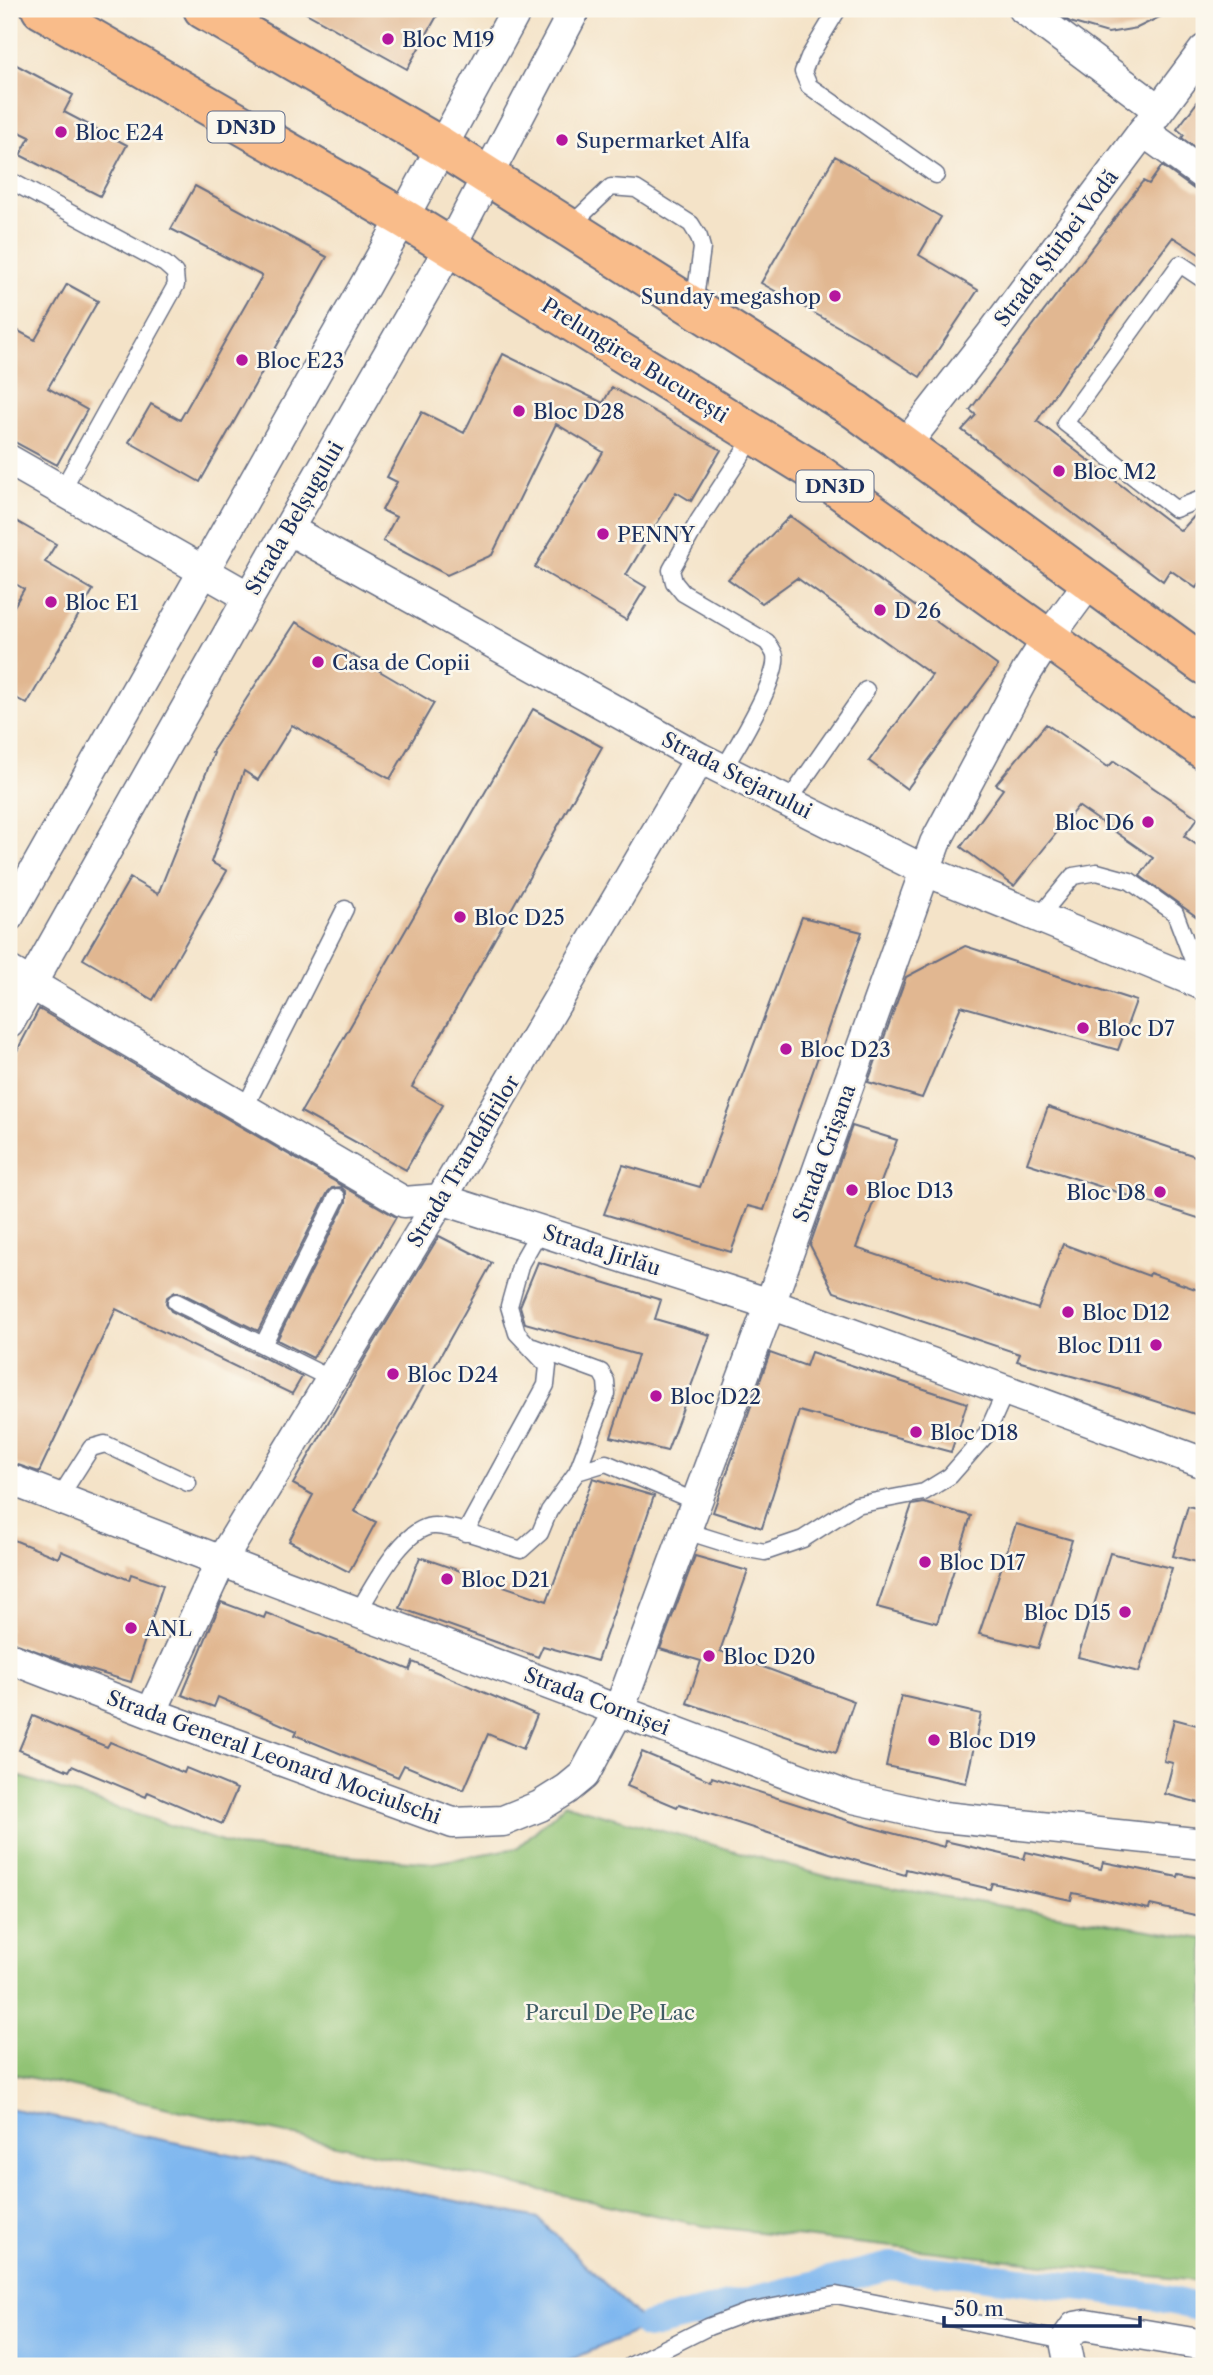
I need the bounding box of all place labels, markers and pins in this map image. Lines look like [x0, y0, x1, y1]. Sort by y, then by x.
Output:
place label: Bloc M19 [402, 27, 495, 52]
marker: Bloc M19 [380, 31, 396, 47]
place label: Bloc E24 [75, 120, 164, 145]
marker: Bloc E24 [53, 124, 69, 140]
place label: Supermarket Alfa [576, 128, 751, 153]
marker: Supermarket Alfa [554, 132, 570, 148]
place label: Sunday megashop [641, 284, 821, 309]
marker: Sunday megashop [827, 288, 843, 304]
place label: Bloc E23 [256, 348, 344, 373]
marker: Bloc E23 [234, 352, 250, 368]
place label: Bloc D28 [533, 399, 625, 424]
marker: Bloc D28 [511, 403, 527, 419]
place label: Bloc M2 [1073, 459, 1157, 484]
marker: Bloc M2 [1051, 463, 1067, 479]
place label: PENNY [617, 522, 696, 547]
marker: PENNY [595, 526, 611, 542]
place label: Bloc E1 [65, 590, 139, 615]
marker: Bloc E1 [43, 594, 59, 610]
place label: D 26 [894, 598, 941, 623]
marker: D 26 [872, 602, 888, 618]
place label: Casa de Copii [332, 650, 470, 675]
marker: Casa de Copii [310, 654, 326, 670]
place label: Bloc D6 [1054, 810, 1134, 835]
marker: Bloc D6 [1140, 814, 1156, 830]
place label: Bloc D25 [474, 905, 565, 930]
marker: Bloc D25 [452, 909, 468, 925]
place label: Bloc D7 [1097, 1016, 1175, 1041]
marker: Bloc D7 [1075, 1020, 1091, 1036]
place label: Bloc D23 [800, 1037, 891, 1062]
marker: Bloc D23 [778, 1041, 794, 1057]
place label: Bloc D13 [866, 1178, 954, 1203]
place label: Bloc D8 [1066, 1180, 1146, 1205]
marker: Bloc D13 [844, 1182, 860, 1198]
marker: Bloc D8 [1152, 1184, 1168, 1200]
place label: Bloc D12 [1082, 1300, 1170, 1325]
marker: Bloc D12 [1060, 1304, 1076, 1320]
place label: Bloc D11 [1057, 1333, 1142, 1358]
marker: Bloc D11 [1148, 1337, 1164, 1353]
place label: Bloc D24 [407, 1362, 499, 1387]
marker: Bloc D24 [385, 1366, 401, 1382]
place label: Bloc D22 [670, 1384, 761, 1409]
marker: Bloc D22 [648, 1388, 664, 1404]
place label: Bloc D18 [930, 1420, 1019, 1445]
marker: Bloc D18 [908, 1424, 924, 1440]
place label: Bloc D17 [939, 1550, 1026, 1575]
marker: Bloc D17 [917, 1554, 933, 1570]
place label: Bloc D21 [461, 1567, 549, 1592]
marker: Bloc D21 [439, 1571, 455, 1587]
place label: Bloc D15 [1023, 1600, 1111, 1625]
marker: Bloc D15 [1117, 1604, 1133, 1620]
place label: ANL [144, 1616, 192, 1641]
marker: ANL [123, 1620, 139, 1636]
place label: Bloc D20 [723, 1644, 816, 1669]
marker: Bloc D20 [701, 1648, 717, 1664]
place label: Bloc D19 [948, 1728, 1036, 1753]
marker: Bloc D19 [926, 1732, 942, 1748]

